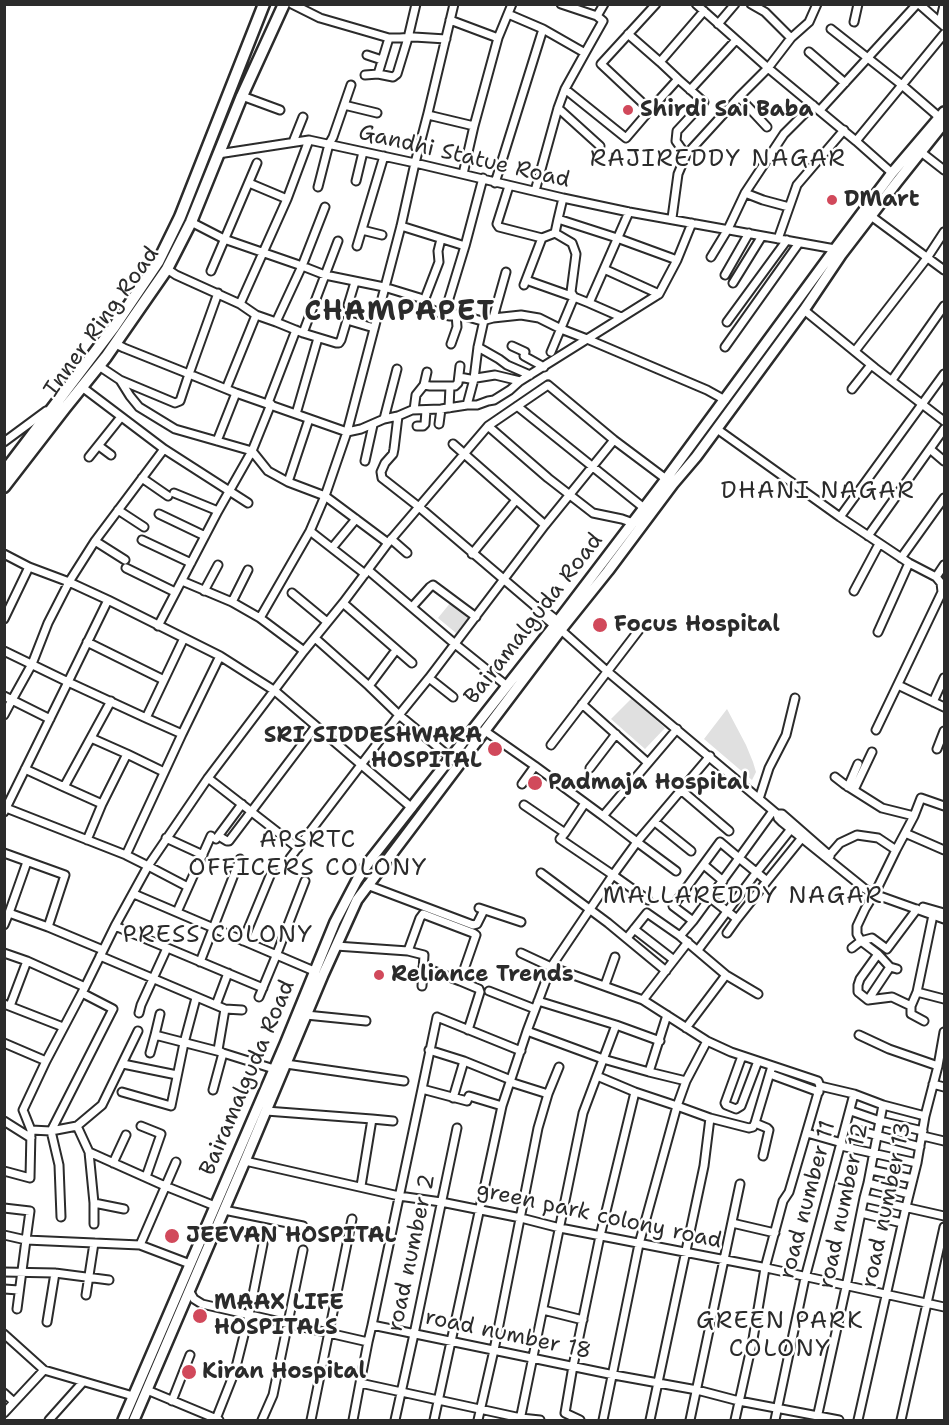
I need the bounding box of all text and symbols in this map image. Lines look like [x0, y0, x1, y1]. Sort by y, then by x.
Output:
place label: Shirdi Sai Baba [640, 97, 813, 123]
marker: Shirdi Sai Baba [621, 103, 635, 117]
street label: Gandhi Statue Road [356, 120, 572, 194]
district label: RAJIREDDY NAGAR [590, 146, 846, 174]
place label: DMart [844, 187, 919, 213]
marker: DMart [825, 193, 839, 207]
street label: Inner Ring Road [39, 242, 165, 402]
district label: CHAMPAPET [304, 296, 496, 330]
district label: DHANI NAGAR [721, 478, 915, 506]
street label: Bairamalguda Road [459, 528, 609, 710]
place label: Focus Hospital [614, 612, 780, 638]
marker: Focus Hospital [591, 616, 609, 634]
place label: SRI SIDDESHWARA HOSPITAL [264, 723, 482, 774]
marker: SRI SIDDESHWARA HOSPITAL [486, 740, 504, 758]
place label: Padmaja Hospital [548, 770, 749, 796]
marker: Padmaja Hospital [526, 774, 544, 792]
district label: APSRTC OFFICERS COLONY [188, 827, 428, 883]
district label: MALLAREDDY NAGAR [603, 883, 883, 911]
district label: PRESS COLONY [123, 922, 313, 950]
place label: Reliance Trends [391, 962, 574, 988]
marker: Reliance Trends [372, 968, 386, 982]
street label: Bairamalguda Road [195, 976, 301, 1180]
street label: road number 11 [774, 1118, 842, 1282]
street label: road number 13 [857, 1120, 917, 1290]
street label: road number 12 [814, 1121, 874, 1291]
street label: road number 2 [382, 1172, 442, 1334]
street label: green park colony road [474, 1177, 724, 1255]
place label: JEEVAN HOSPITAL [186, 1223, 396, 1249]
marker: JEEVAN HOSPITAL [163, 1227, 181, 1245]
place label: MAAX LIFE HOSPITALS [214, 1290, 344, 1342]
street label: road number 18 [422, 1304, 594, 1366]
marker: MAAX LIFE HOSPITALS [191, 1307, 209, 1325]
district label: GREEN PARK COLONY [696, 1308, 864, 1364]
place label: Kiran Hospital [202, 1359, 366, 1385]
marker: Kiran Hospital [180, 1363, 198, 1381]

